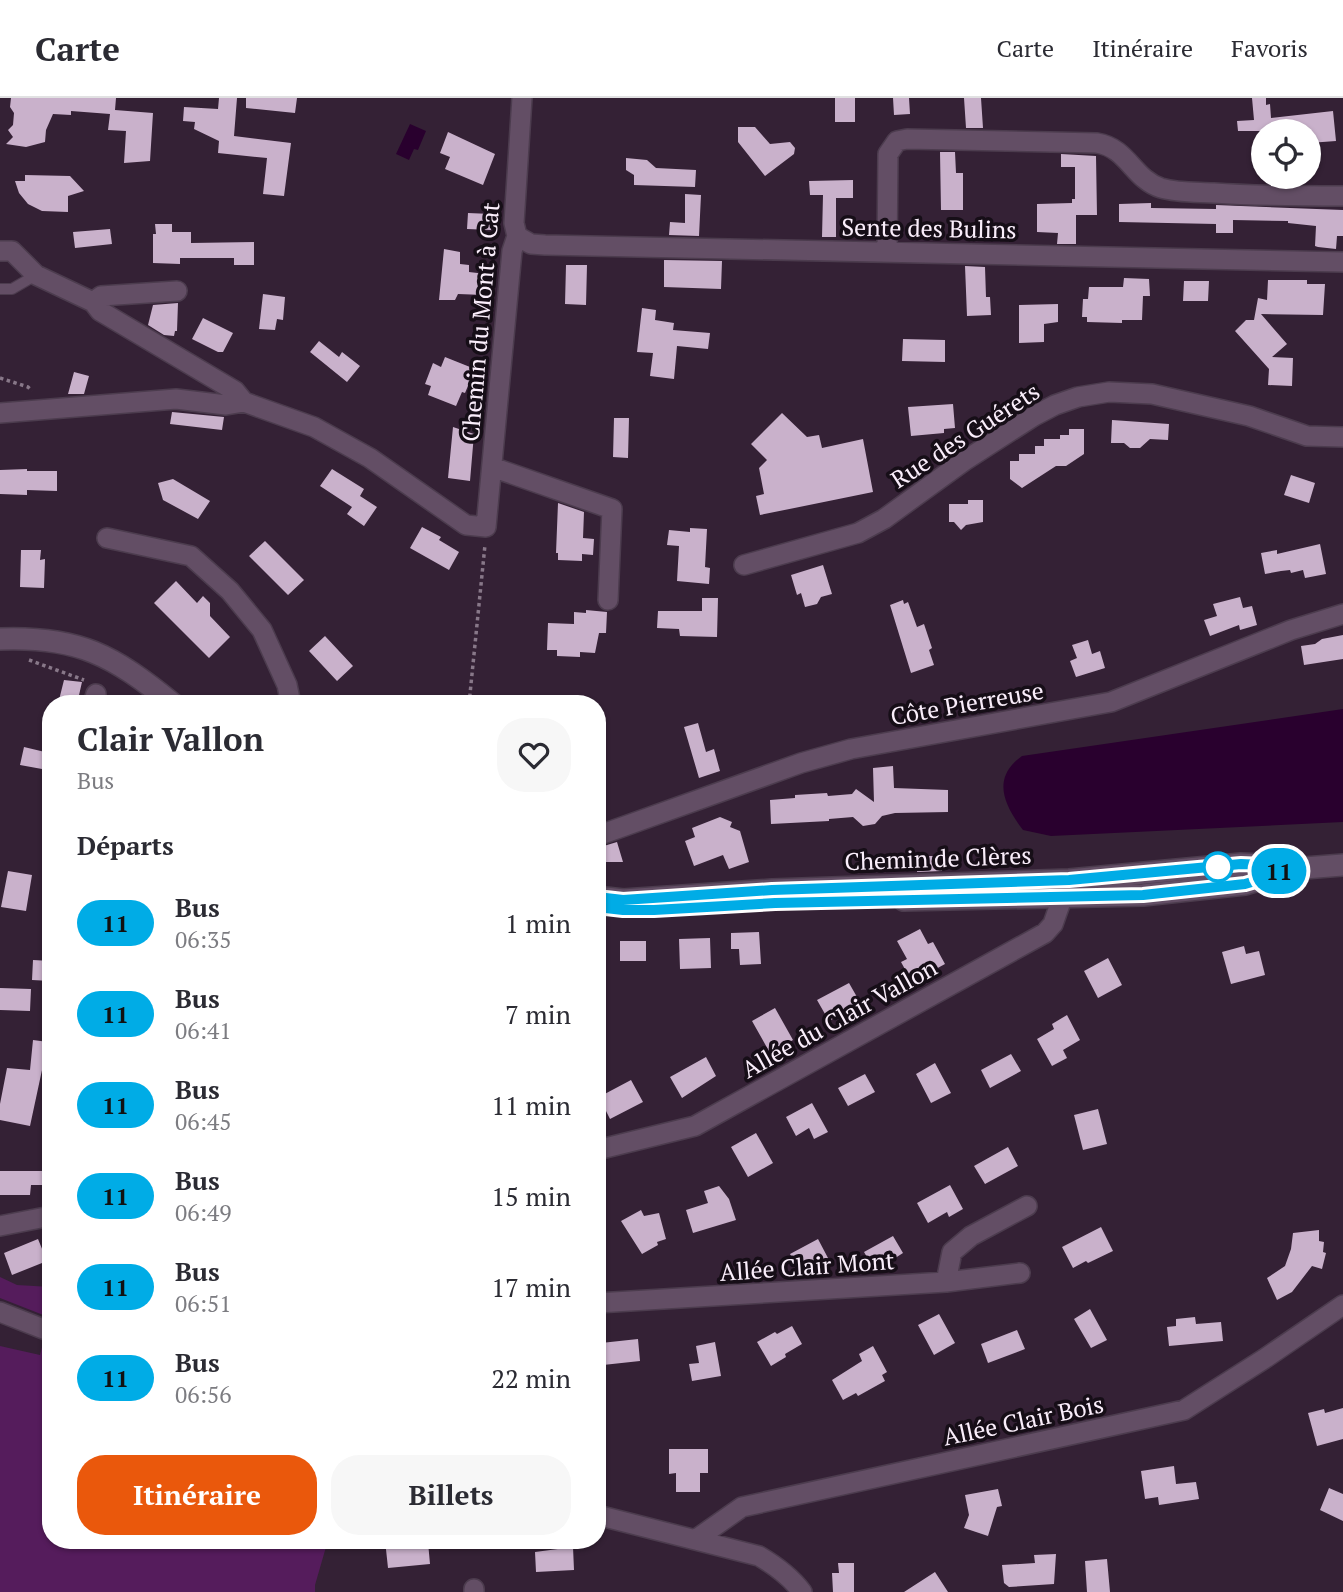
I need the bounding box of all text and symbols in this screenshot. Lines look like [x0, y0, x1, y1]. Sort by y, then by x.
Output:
text: Carte [35, 27, 120, 70]
text: Carte [996, 32, 1054, 64]
text: Itinéraire [1092, 32, 1193, 64]
text: Favoris [1231, 32, 1308, 64]
map controls [1251, 119, 1321, 189]
button: locate [1251, 119, 1321, 189]
street label: Chemin du Mont à Cat [454, 201, 506, 443]
street label: Sente des Bulins [841, 210, 1017, 246]
street label: Rue des Guérets [884, 375, 1046, 495]
street label: Côte Pierreuse [888, 674, 1046, 732]
text: Clair Vallon [77, 717, 264, 760]
button: heart [497, 718, 571, 792]
text: Bus [77, 765, 114, 796]
text: Départs [77, 828, 174, 862]
street label: Chemin de Clères [844, 839, 1032, 877]
line badge: 11 [1248, 848, 1310, 894]
unlabelled marker [1203, 852, 1233, 882]
text: 11 [1265, 855, 1293, 887]
text: Bus [175, 890, 220, 924]
text: 1 min [505, 906, 571, 940]
text: 11 [102, 907, 129, 939]
text: 06:35 [175, 924, 232, 955]
street label: Allée du Clair Vallon [736, 951, 942, 1085]
text: Bus [175, 981, 220, 1015]
text: 7 min [505, 997, 571, 1031]
text: 11 [102, 998, 129, 1030]
text: 06:41 [175, 1015, 232, 1046]
text: Bus [175, 1072, 220, 1106]
text: 11 min [491, 1088, 571, 1122]
text: 11 [102, 1089, 129, 1121]
text: 06:45 [175, 1106, 232, 1137]
text: Bus [175, 1163, 220, 1197]
text: 15 min [491, 1179, 571, 1213]
text: 11 [102, 1180, 129, 1212]
text: 06:49 [175, 1197, 232, 1228]
street label: Allée Clair Mont [719, 1244, 896, 1288]
text: Bus [175, 1254, 220, 1288]
text: 17 min [491, 1270, 571, 1304]
text: 11 [102, 1271, 129, 1303]
text: 06:51 [175, 1288, 232, 1319]
text: Bus [175, 1345, 220, 1379]
text: 22 min [491, 1361, 571, 1395]
text: 11 [102, 1362, 129, 1394]
text: 06:56 [175, 1379, 232, 1410]
street label: Allée Clair Bois [940, 1387, 1106, 1453]
button: Itinéraire [77, 1455, 317, 1535]
button: Billets [331, 1455, 571, 1535]

